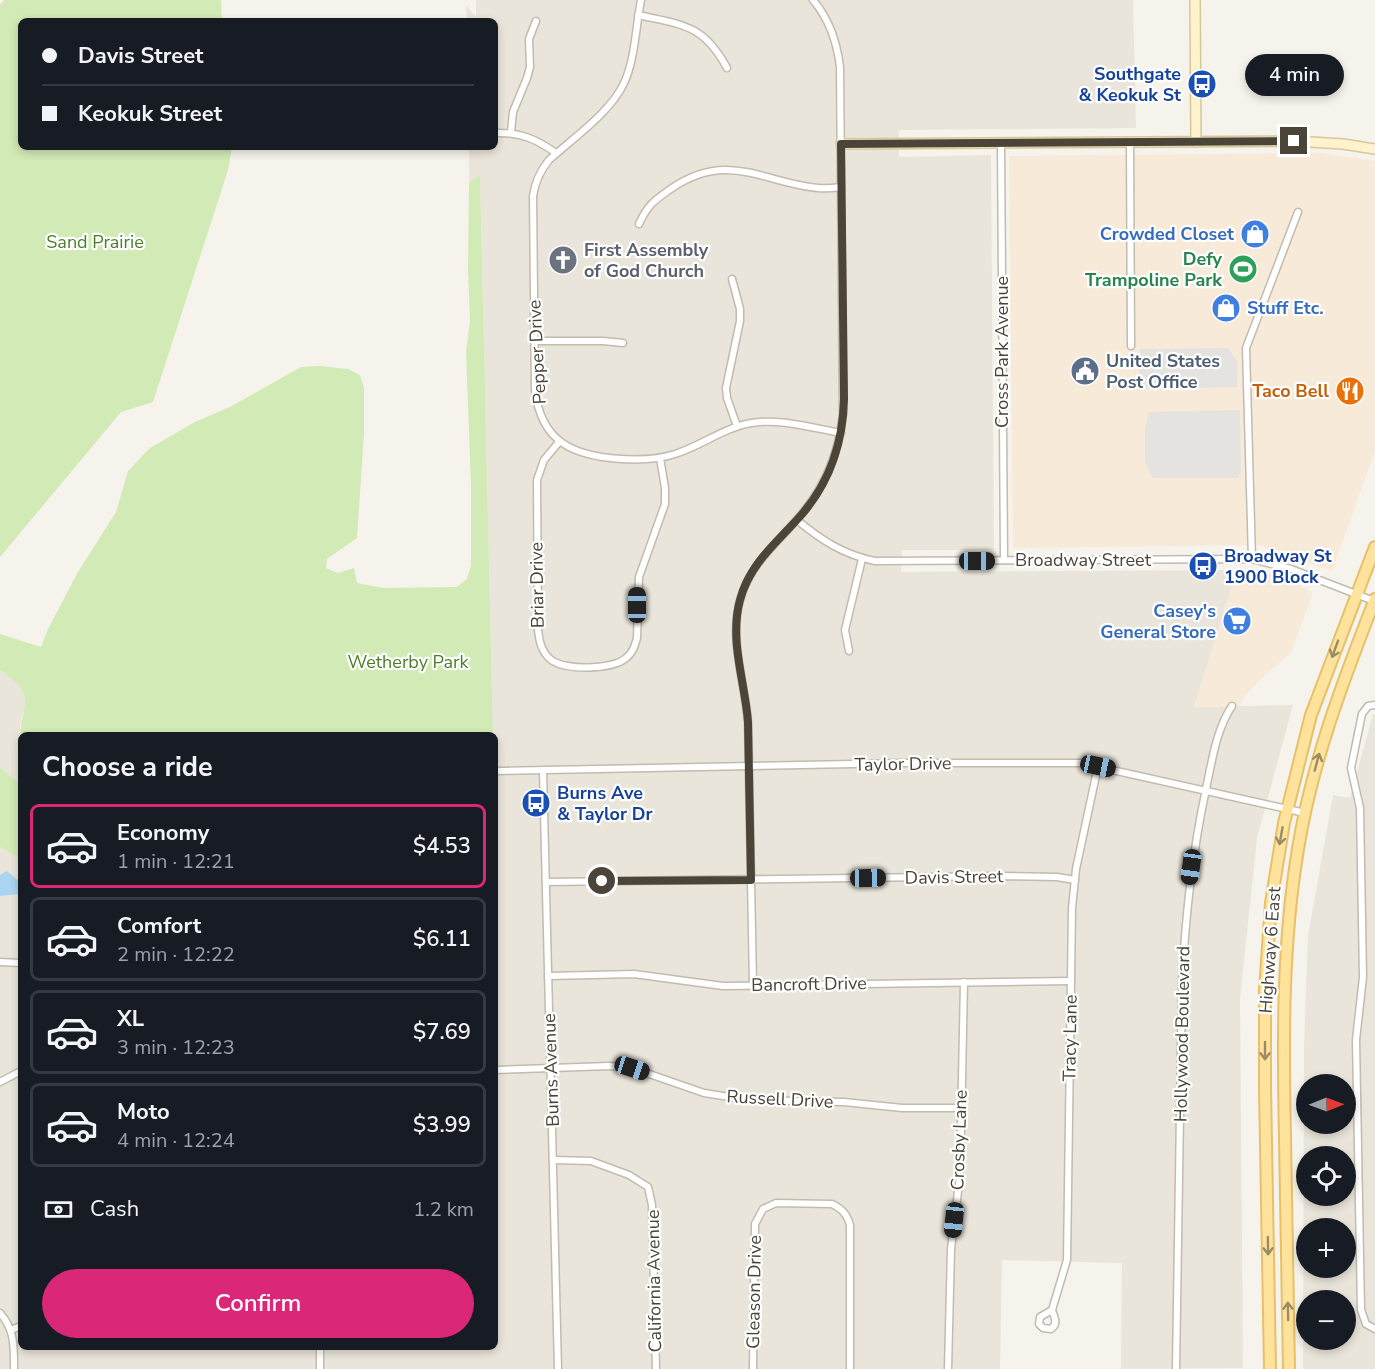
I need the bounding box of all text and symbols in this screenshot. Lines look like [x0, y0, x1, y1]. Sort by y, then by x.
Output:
text: Davis Street [78, 41, 204, 71]
callout: 4 min [1244, 54, 1344, 96]
text: 4 min [1269, 61, 1320, 88]
place label: Southgate & Keokuk St [1078, 62, 1181, 107]
bus stop icon: Southgate & Keokuk St [1186, 68, 1218, 100]
text: Keokuk Street [78, 99, 222, 129]
route end [1280, 127, 1307, 154]
shop icon: Crowded Closet [1239, 218, 1271, 250]
place label: Crowded Closet [1100, 222, 1234, 246]
park label: Sand Prairie [46, 230, 144, 254]
place label: First Assembly of God Church [584, 238, 709, 283]
church icon: First Assembly of God Church [547, 244, 579, 276]
place label: Defy Trampoline Park [1085, 247, 1223, 292]
sports icon: Defy Trampoline Park [1227, 253, 1259, 285]
street label: Cross Park Avenue [990, 276, 1014, 428]
shop icon: Stuff Etc. [1210, 292, 1242, 324]
place label: Stuff Etc. [1247, 296, 1324, 320]
street label: Pepper Drive [522, 299, 552, 405]
place label: United States Post Office [1106, 349, 1220, 394]
public building icon: United States Post Office [1069, 355, 1101, 387]
restaurant icon: Taco Bell [1334, 375, 1366, 407]
place label: Taco Bell [1252, 379, 1329, 403]
street label: Briar Drive [524, 542, 550, 628]
place label: Broadway St 1900 Block [1224, 544, 1332, 589]
street label: Broadway Street [1015, 548, 1152, 572]
bus stop icon: Broadway St 1900 Block [1187, 550, 1219, 582]
car [959, 552, 995, 570]
car [628, 587, 646, 623]
place label: Casey's General Store [1100, 599, 1216, 644]
supermarket icon: Casey's General Store [1221, 605, 1253, 637]
one-way arrow [1329, 639, 1340, 658]
park label: Wetherby Park [347, 650, 470, 674]
text: Choose a ride [42, 749, 213, 786]
street label: Taylor Drive [854, 751, 952, 777]
one-way arrow [1312, 752, 1324, 771]
car [1079, 753, 1117, 779]
place label: Burns Ave & Taylor Dr [557, 781, 653, 826]
bus stop icon: Burns Ave & Taylor Dr [520, 787, 552, 819]
text: Economy [117, 818, 209, 848]
icon: car [45, 819, 99, 873]
one-way arrow [1276, 826, 1287, 846]
text: $4.53 [413, 831, 471, 861]
text: 1 min · 12:21 [117, 848, 235, 875]
car [1180, 848, 1202, 886]
street label: Davis Street [904, 864, 1004, 890]
route start [588, 867, 615, 894]
car [850, 869, 886, 887]
street label: Highway 6 East [1254, 885, 1286, 1014]
text: Comfort [117, 911, 201, 941]
icon: car [45, 912, 99, 966]
text: $6.11 [413, 924, 471, 954]
text: 2 min · 12:22 [117, 941, 235, 968]
street label: Hollywood Boulevard [1168, 946, 1196, 1122]
street label: Bancroft Drive [751, 971, 867, 997]
street label: Tracy Lane [1057, 994, 1083, 1082]
text: XL [117, 1004, 144, 1034]
icon: car [45, 1005, 99, 1059]
street label: Burns Avenue [537, 1013, 565, 1127]
text: $7.69 [413, 1017, 471, 1047]
text: 3 min · 12:23 [117, 1034, 235, 1061]
one-way arrow [1259, 1041, 1271, 1061]
car [612, 1054, 652, 1082]
north arrow [1296, 1074, 1356, 1134]
map controls [1296, 1074, 1356, 1350]
street label: Russell Drive [726, 1084, 834, 1114]
street label: Crosby Lane [945, 1089, 973, 1191]
text: Moto [117, 1097, 170, 1127]
icon: car [45, 1098, 99, 1152]
text: $3.99 [413, 1110, 471, 1140]
text: 4 min · 12:24 [117, 1127, 235, 1154]
button: locate [1296, 1146, 1356, 1206]
icon: cash [42, 1193, 75, 1226]
text: Cash [90, 1194, 139, 1224]
text: 1.2 km [413, 1196, 474, 1223]
car [943, 1201, 965, 1239]
street label: California Avenue [641, 1209, 667, 1353]
button: + [1296, 1218, 1356, 1278]
street label: Gleason Drive [741, 1235, 767, 1349]
one-way arrow [1262, 1236, 1274, 1256]
button: Confirm [42, 1269, 474, 1338]
button: − [1296, 1290, 1356, 1350]
one-way arrow [1282, 1301, 1294, 1321]

